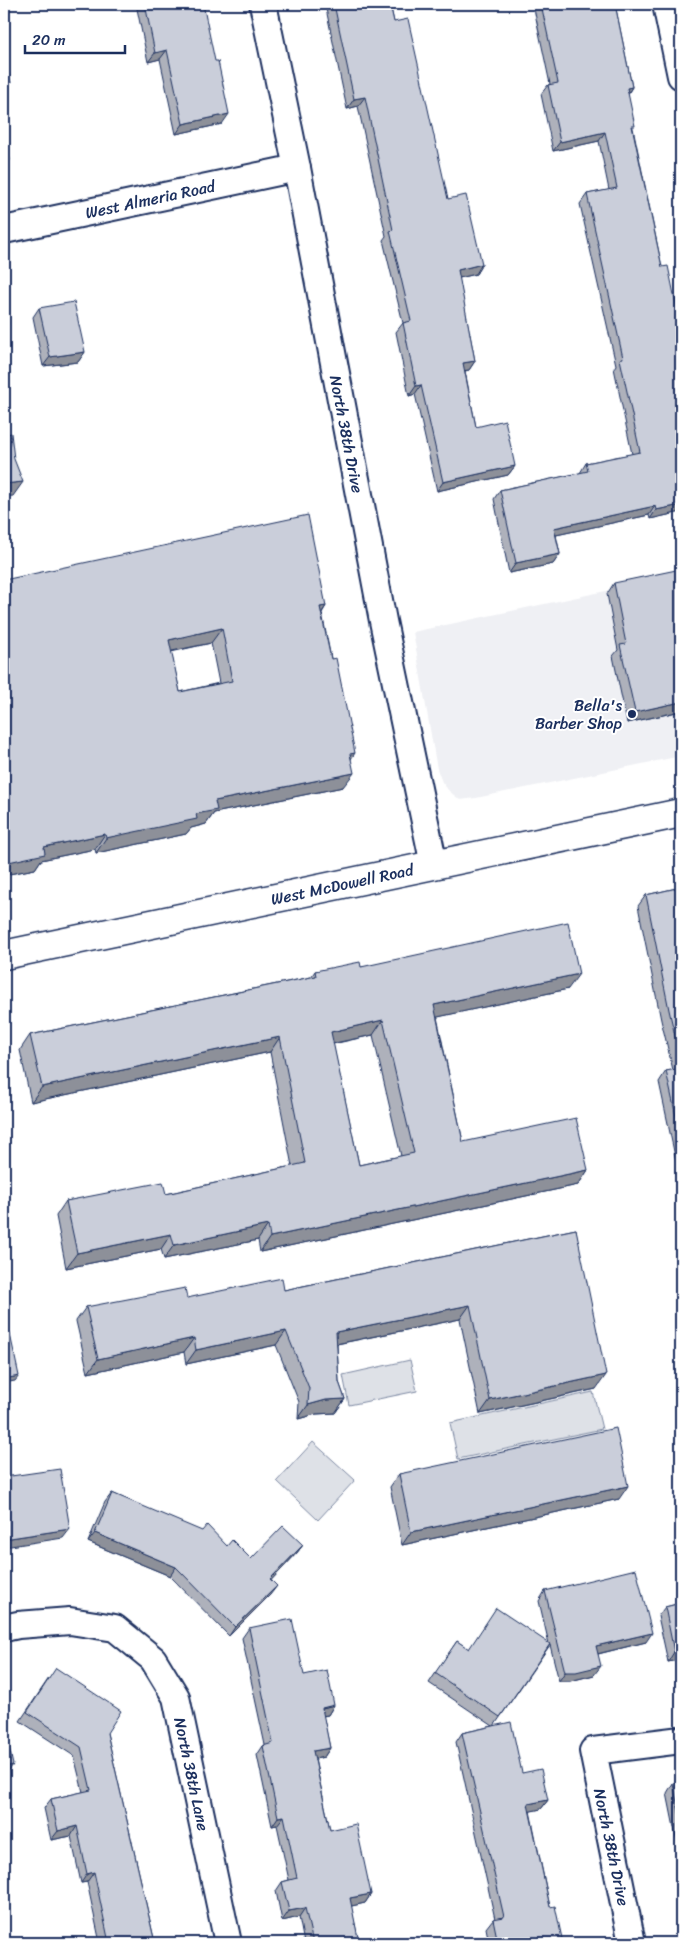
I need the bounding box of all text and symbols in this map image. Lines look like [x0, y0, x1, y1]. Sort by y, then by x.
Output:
scale bar [25, 22, 125, 54]
text: 20 m [32, 27, 66, 53]
street label: West Almeria Road [82, 171, 219, 227]
street label: North 38th Drive [321, 373, 372, 496]
place label: Bella's Barber Shop [535, 691, 623, 738]
marker: Bella's Barber Shop [626, 708, 638, 720]
street label: West McDowell Road [268, 855, 418, 914]
street label: North 38th Lane [165, 1715, 218, 1834]
street label: North 38th Drive [585, 1786, 638, 1909]

